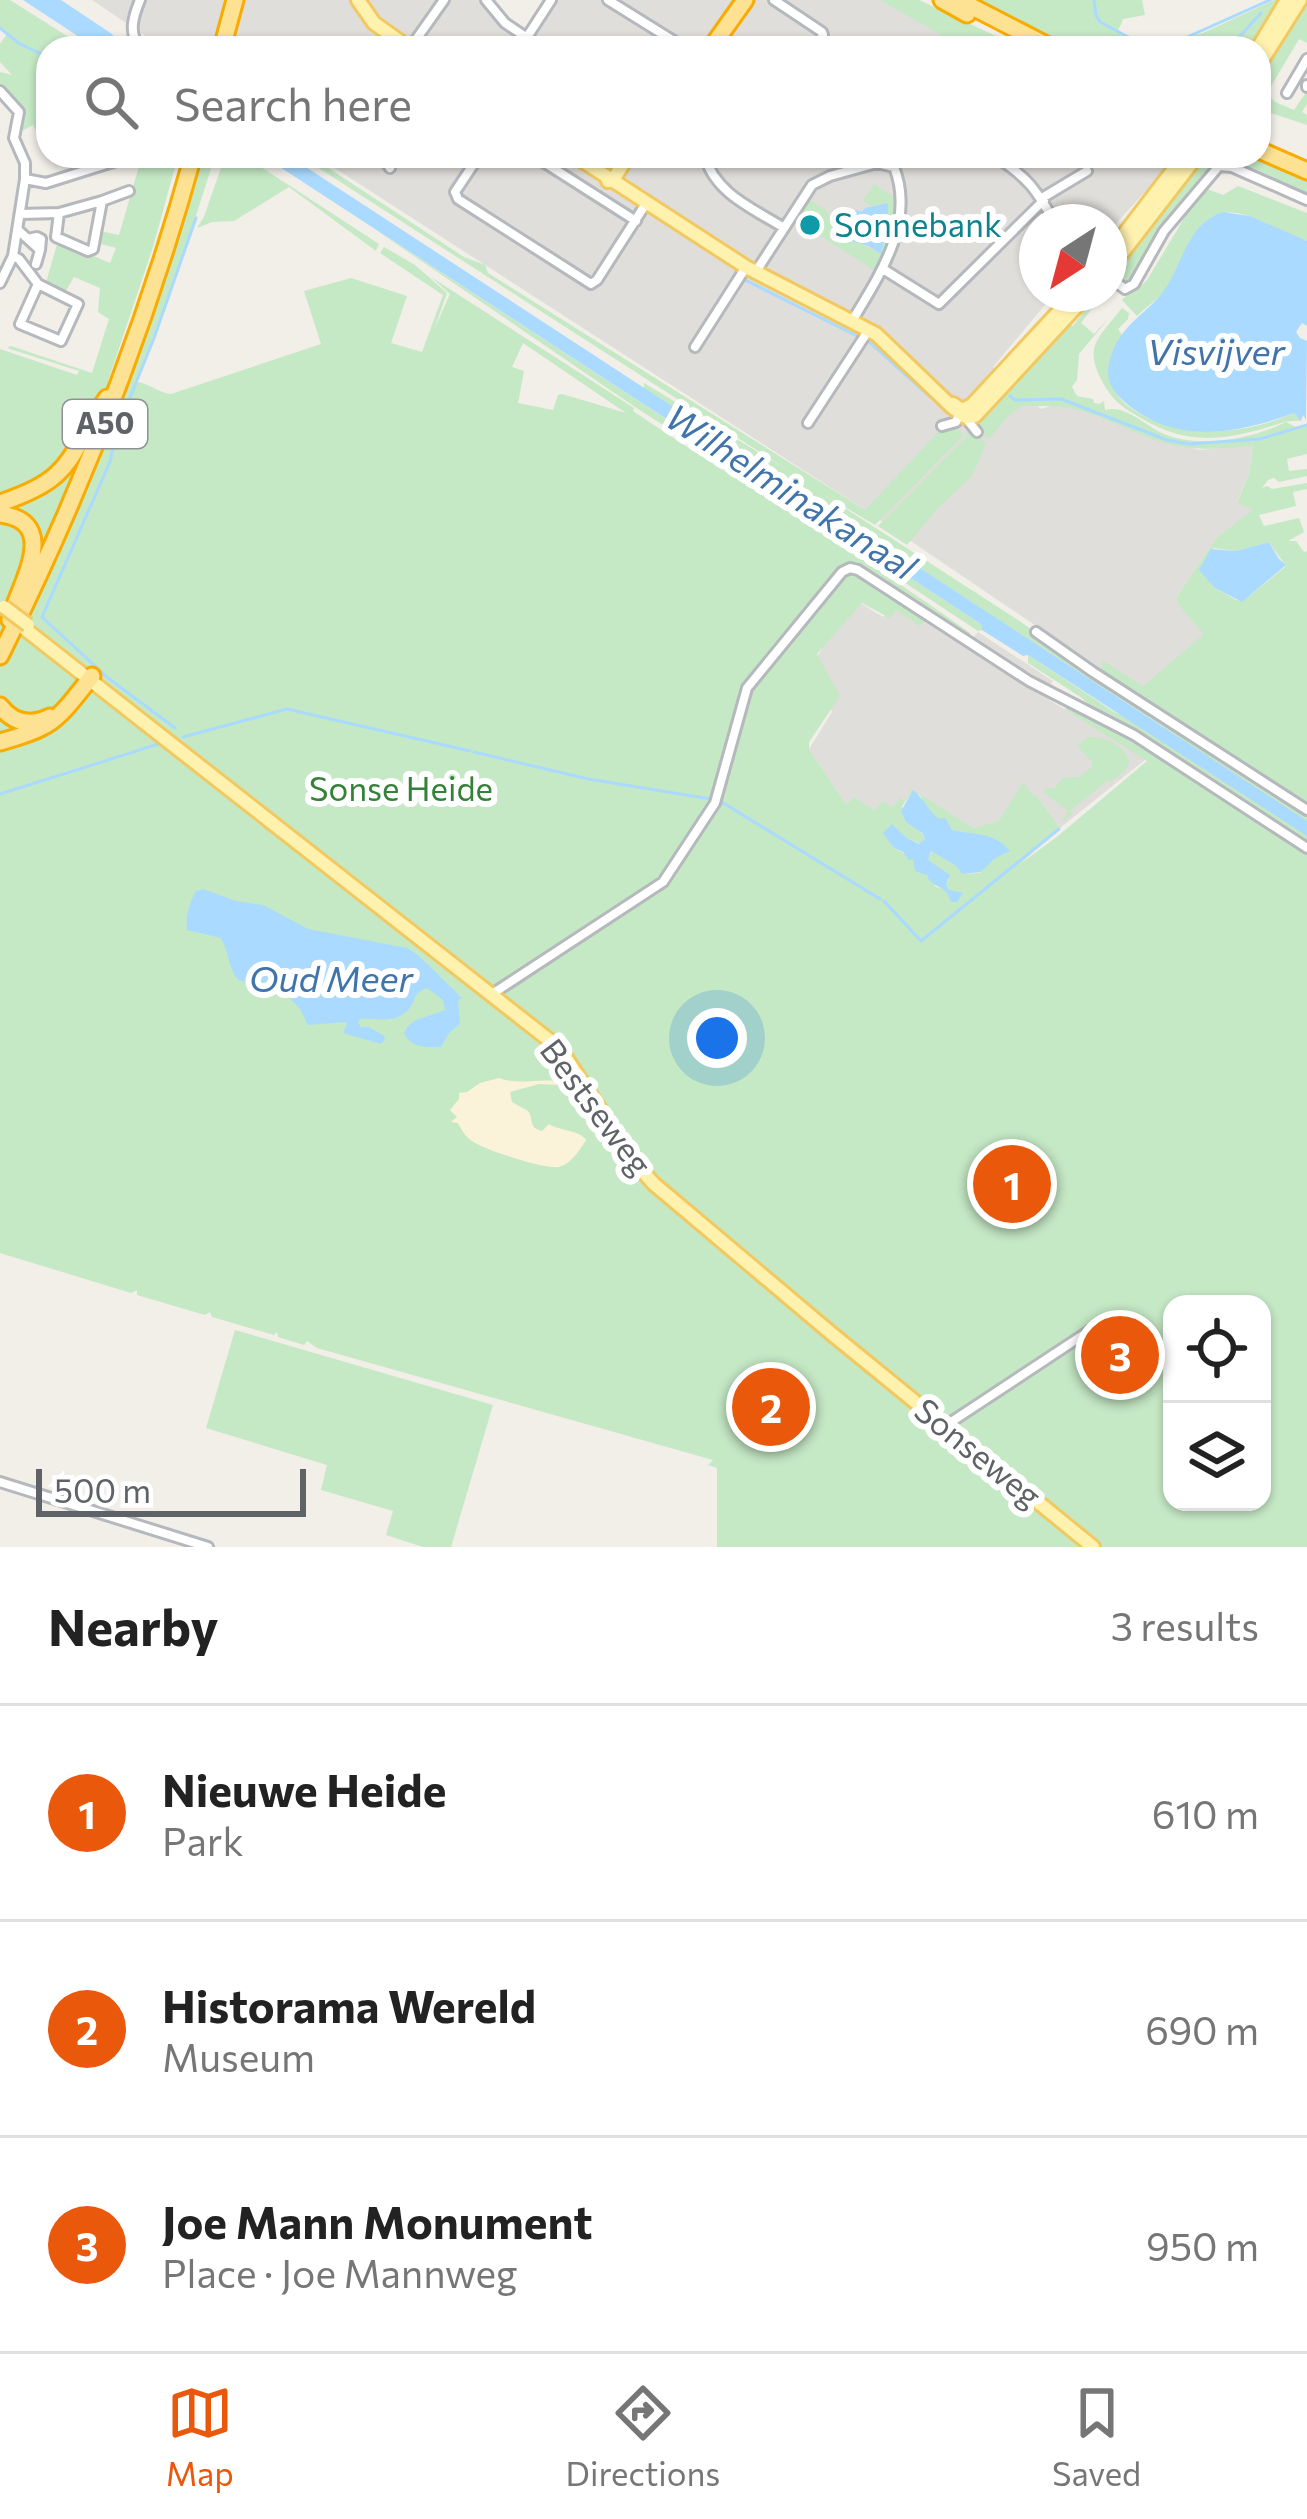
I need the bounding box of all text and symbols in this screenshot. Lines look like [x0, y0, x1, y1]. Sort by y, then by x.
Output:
search box [36, 36, 1271, 168]
icon: search [78, 69, 144, 135]
text: Search here [174, 75, 412, 130]
place label: Sonnebank [834, 203, 1002, 244]
north arrow [1019, 204, 1127, 312]
marker: Sonnebank [797, 212, 823, 238]
water label: Visvijver [1147, 328, 1287, 372]
water label: Wilhelminakanaal [659, 393, 926, 588]
road number: A50 [63, 400, 147, 448]
park label: Sonse Heide [309, 767, 493, 808]
water label: Oud Meer [249, 955, 415, 999]
your location [687, 1008, 747, 1068]
street label: Bestseweg [533, 1030, 662, 1183]
pin: 1 [973, 1139, 1051, 1229]
map controls [1163, 1295, 1271, 1511]
button: locate [1163, 1295, 1271, 1403]
pin: 3 [1081, 1310, 1159, 1400]
pin: 2 [732, 1362, 810, 1452]
street label: Sonseweg [907, 1388, 1051, 1515]
button: layers [1163, 1403, 1271, 1511]
scale bar [36, 1463, 306, 1516]
text: 500 m [54, 1469, 151, 1510]
text: Nearby [48, 1594, 218, 1657]
text: 3 results [1111, 1601, 1259, 1649]
text: Nieuwe Heide [162, 1761, 446, 1816]
text: 1 [78, 1789, 96, 1837]
text: 610 m [1152, 1789, 1259, 1837]
text: Park [162, 1816, 244, 1864]
text: Historama Wereld [162, 1977, 536, 2032]
text: 2 [76, 2005, 98, 2053]
text: 690 m [1145, 2005, 1259, 2053]
text: Museum [162, 2032, 315, 2080]
text: Joe Mann Monument [162, 2193, 593, 2248]
text: 3 [76, 2221, 98, 2269]
text: 950 m [1146, 2221, 1259, 2269]
text: Place · Joe Mannweg [162, 2248, 517, 2296]
tab: Map [166, 2380, 234, 2493]
tab: Directions [566, 2380, 720, 2493]
tab: Saved [1052, 2380, 1141, 2493]

